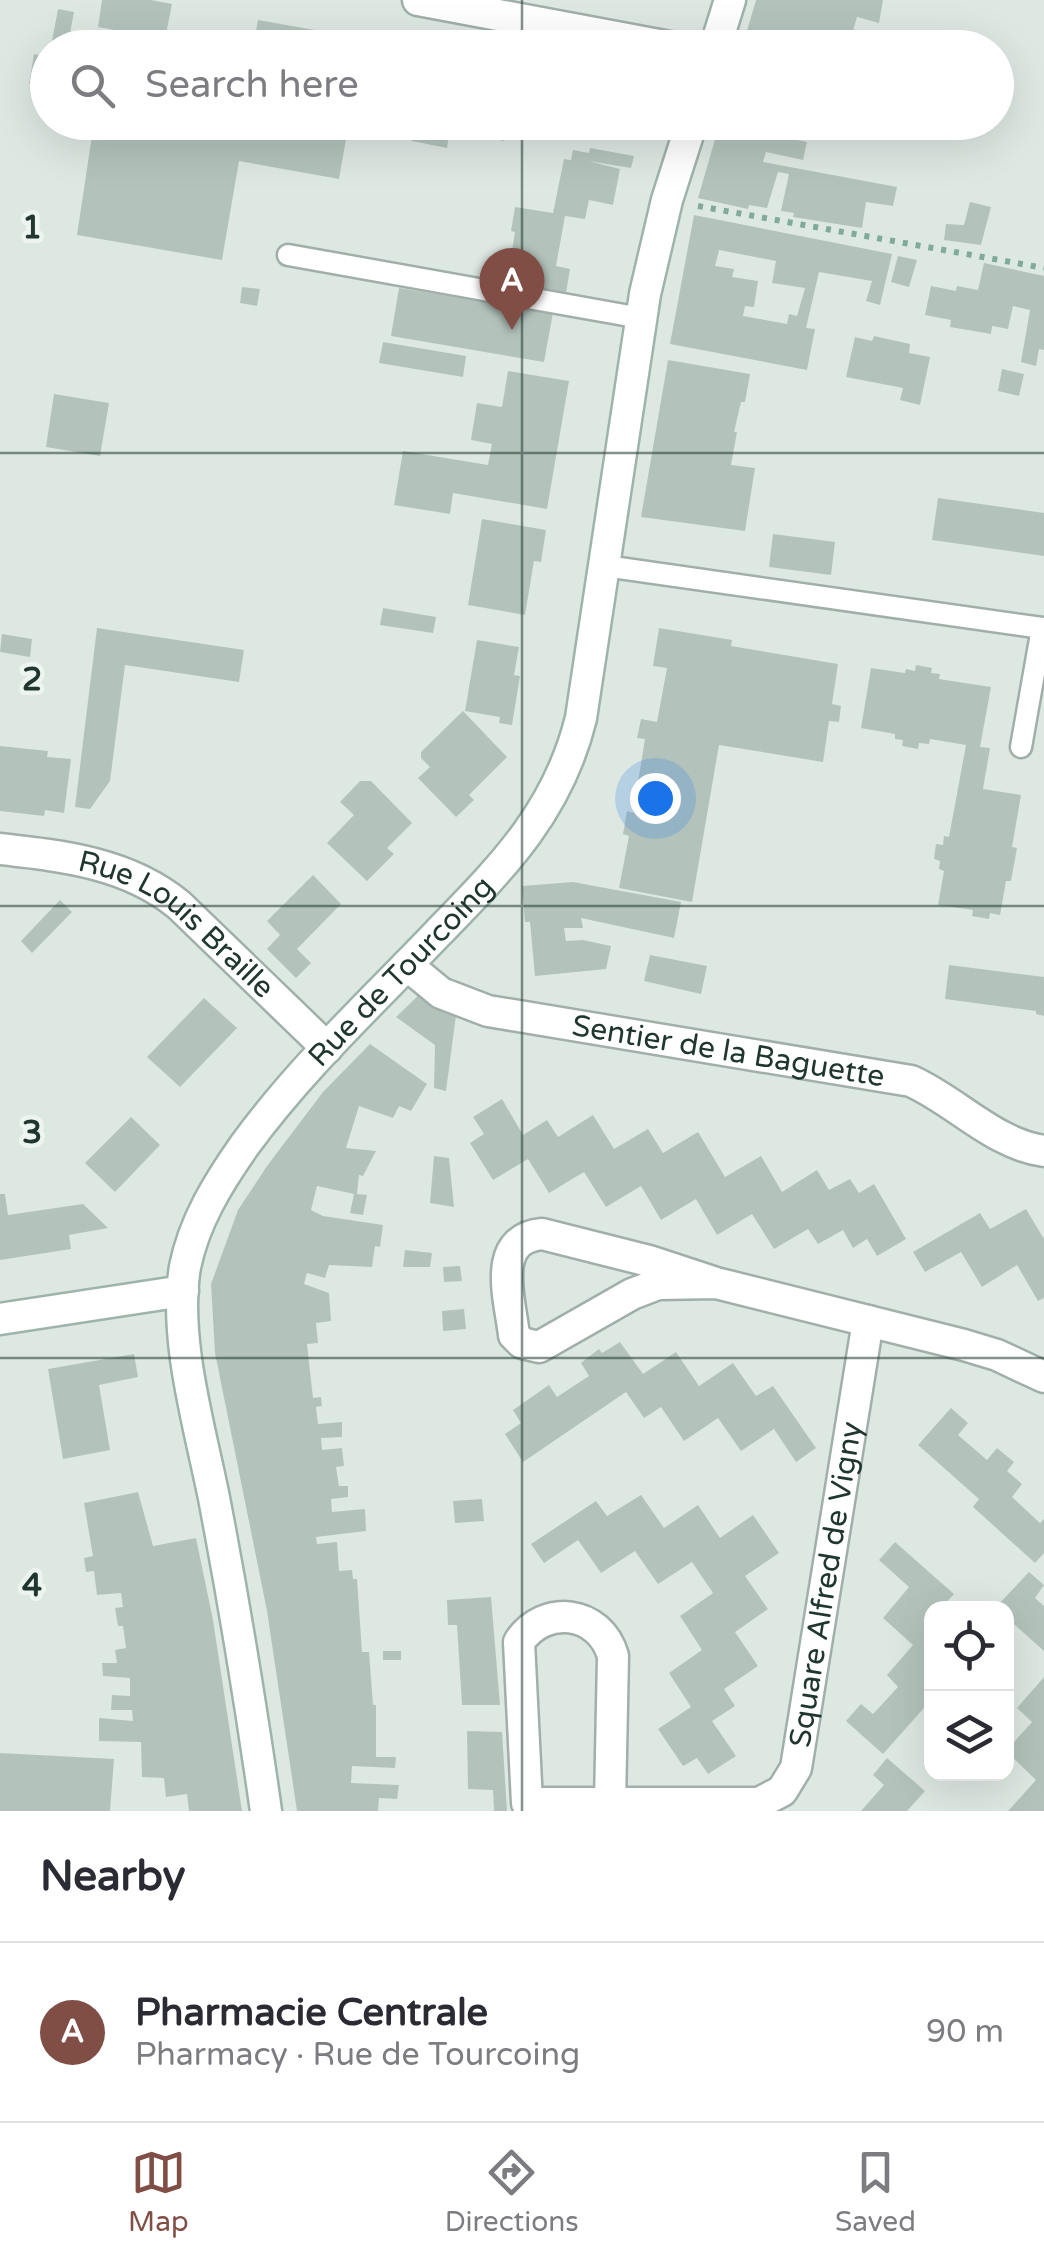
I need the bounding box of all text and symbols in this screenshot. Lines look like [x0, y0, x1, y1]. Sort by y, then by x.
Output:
search box [30, 30, 1014, 140]
icon: search [65, 58, 120, 113]
text: Search here [145, 62, 359, 108]
text: 1 [22, 209, 42, 247]
pin: A [480, 248, 544, 330]
text: 2 [22, 661, 42, 699]
your location [630, 773, 681, 824]
street label: Rue Louis Braille [75, 843, 282, 1006]
street label: Rue de Tourcoing [300, 869, 502, 1075]
street label: Sentier de la Baguette [569, 1007, 887, 1095]
text: 3 [22, 1114, 42, 1152]
street label: Square Alfred de Vigny [782, 1419, 871, 1750]
text: 4 [22, 1567, 42, 1605]
map controls [924, 1601, 1014, 1781]
button: locate [924, 1601, 1014, 1691]
button: layers [924, 1691, 1014, 1781]
text: Nearby [40, 1851, 185, 1902]
text: Pharmacie Centrale [135, 1990, 488, 2036]
text: A [61, 2013, 84, 2051]
text: 90 m [926, 2013, 1004, 2051]
text: Pharmacy · Rue de Tourcoing [135, 2036, 580, 2074]
tab: Map [128, 2145, 189, 2239]
tab: Directions [445, 2145, 579, 2239]
tab: Saved [835, 2145, 916, 2239]

